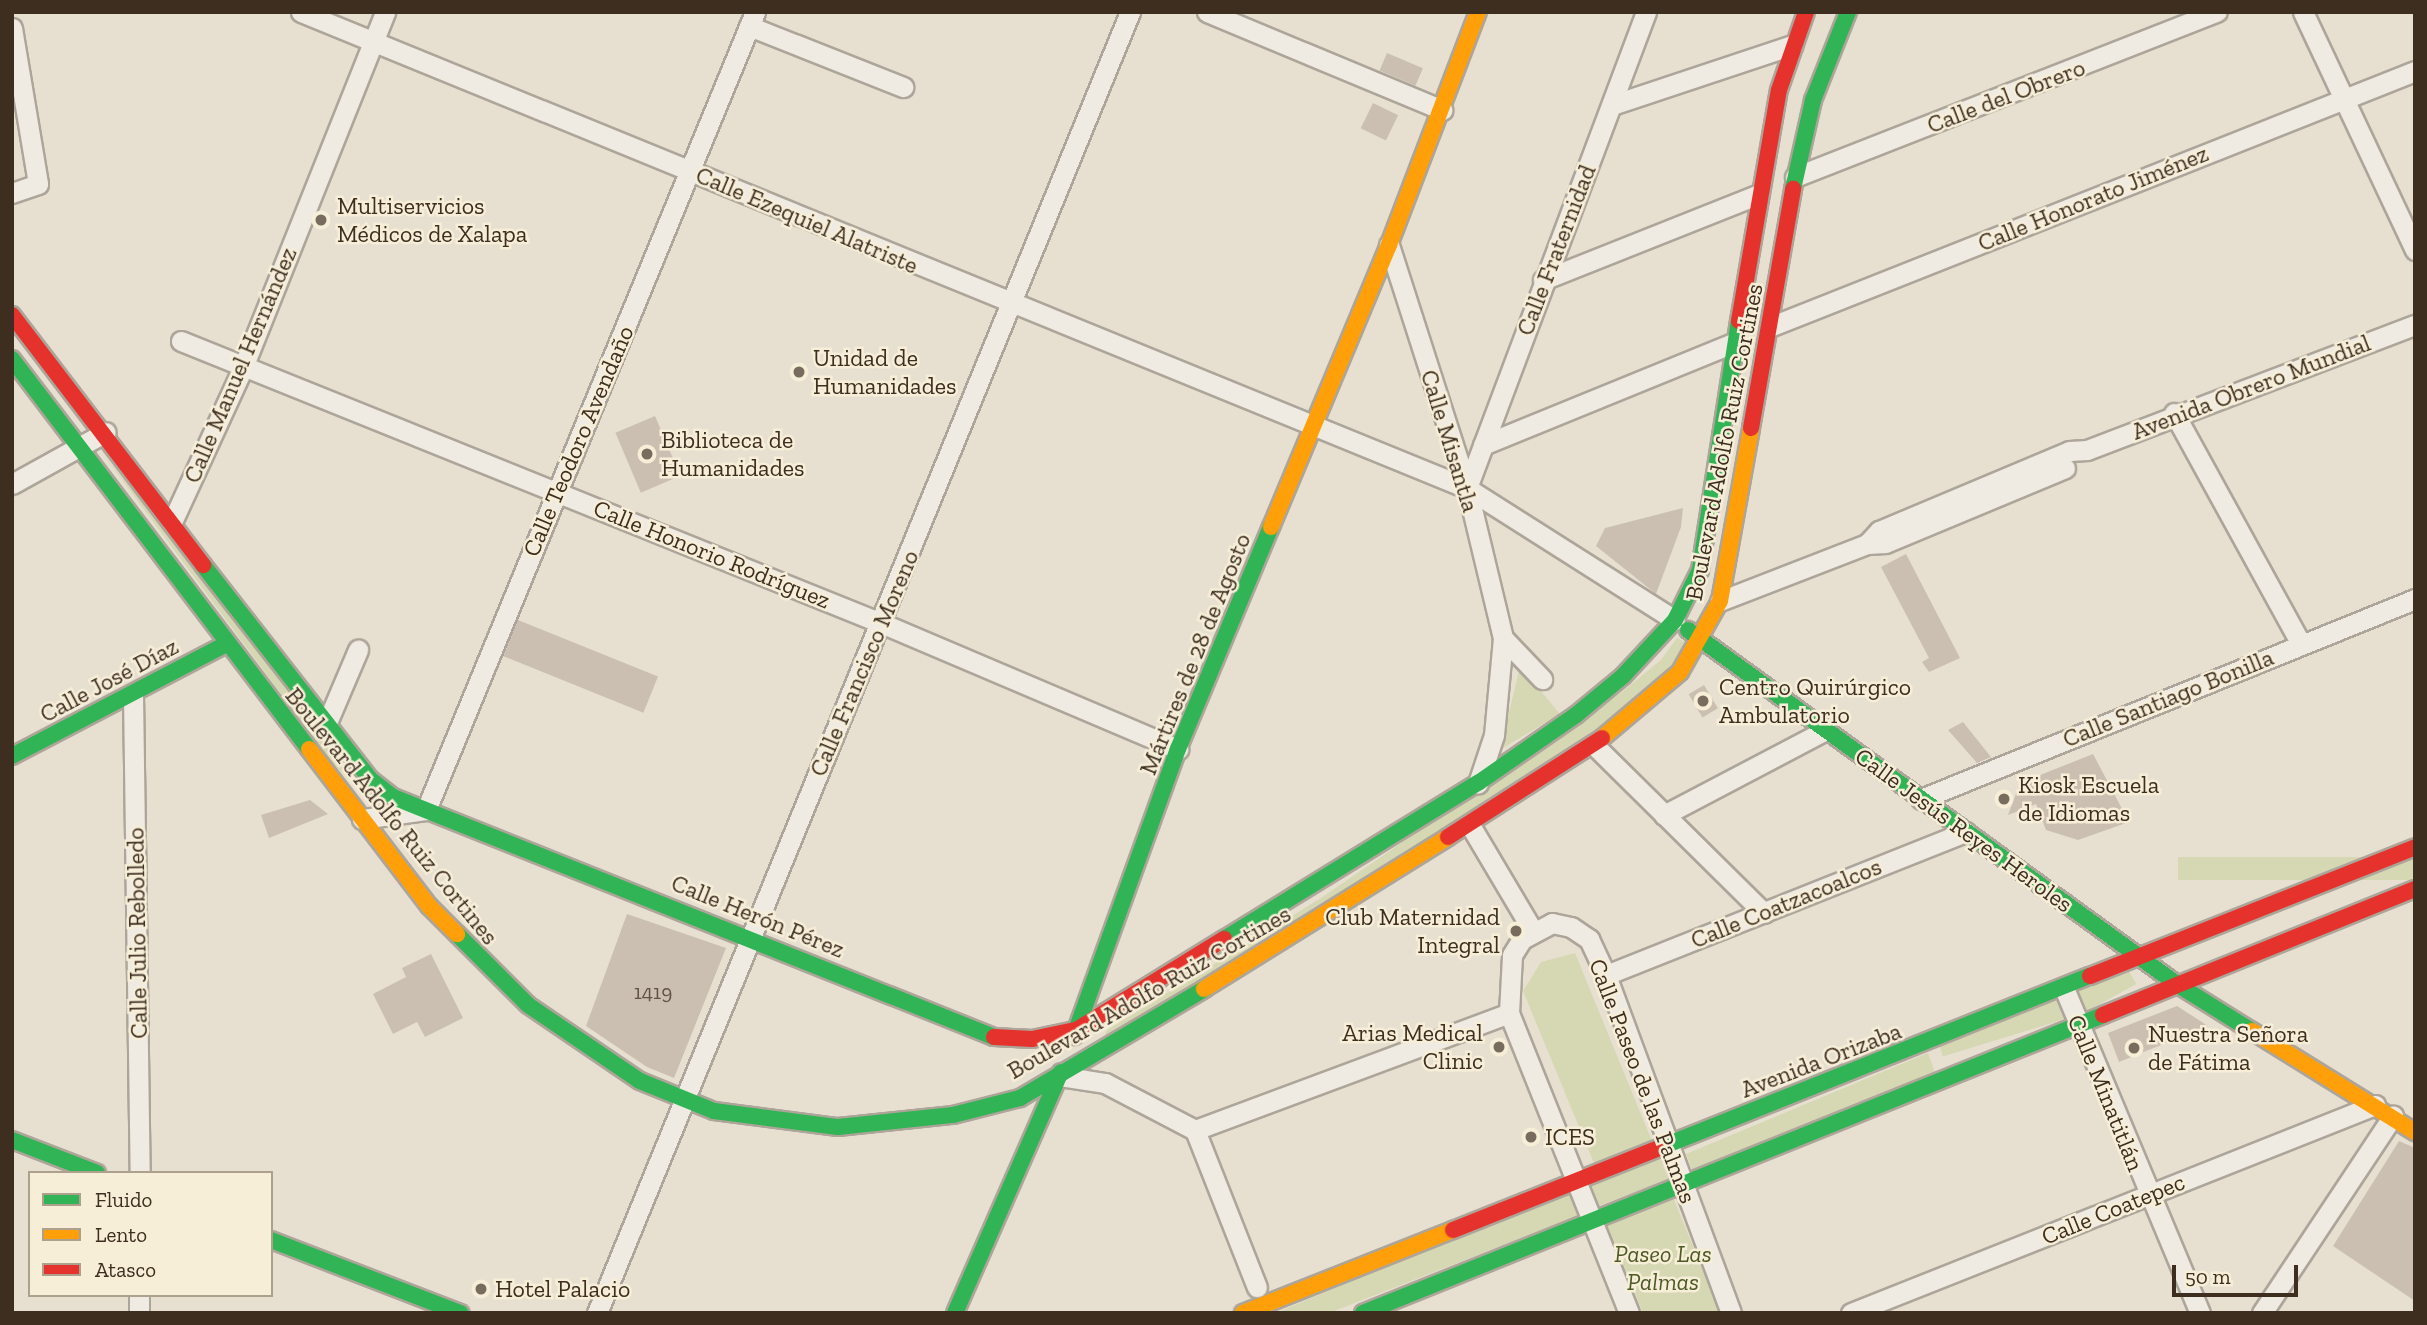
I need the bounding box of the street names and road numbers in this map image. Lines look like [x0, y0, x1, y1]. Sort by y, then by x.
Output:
street label: Calle del Obrero [1923, 53, 2089, 139]
street label: Calle Honorato Jiménez [1973, 139, 2213, 257]
street label: Calle Ezequiel Alatriste [691, 160, 923, 280]
street label: Calle Fraternidad [1510, 161, 1602, 339]
street label: Calle Manuel Hernández [177, 243, 303, 487]
street label: Boulevard Adolfo Ruiz Cortines [1679, 281, 1769, 603]
street label: Calle Teodoro Avendaño [516, 321, 640, 561]
street label: Avenida Obrero Mundial [2128, 328, 2374, 446]
street label: Calle Misantla [1415, 366, 1485, 516]
street label: Calle Honorio Rodríguez [589, 493, 835, 615]
street label: Mártires de 28 de Agosto [1133, 529, 1257, 779]
street label: Calle Francisco Moreno [803, 546, 925, 780]
street label: Calle José Díaz [35, 631, 183, 729]
street label: Calle Santiago Bonilla [2059, 643, 2277, 753]
street label: Boulevard Adolfo Ruiz Cortines [279, 681, 505, 951]
street label: Calle Jesús Reyes Heroles [1849, 741, 2079, 919]
street label: Calle Julio Rebolledo [121, 827, 153, 1039]
street label: Calle Coatzacoalcos [1687, 852, 1885, 954]
street label: Calle Herón Pérez [667, 868, 849, 964]
street label: Boulevard Adolfo Ruiz Cortines [1002, 899, 1296, 1085]
street label: Calle Paseo de las Palmas [1583, 955, 1703, 1207]
street label: Calle Minatitlán [2062, 1011, 2150, 1175]
street label: Avenida Orizaba [1737, 1016, 1905, 1104]
street label: Calle Coatepec [2037, 1167, 2189, 1251]

